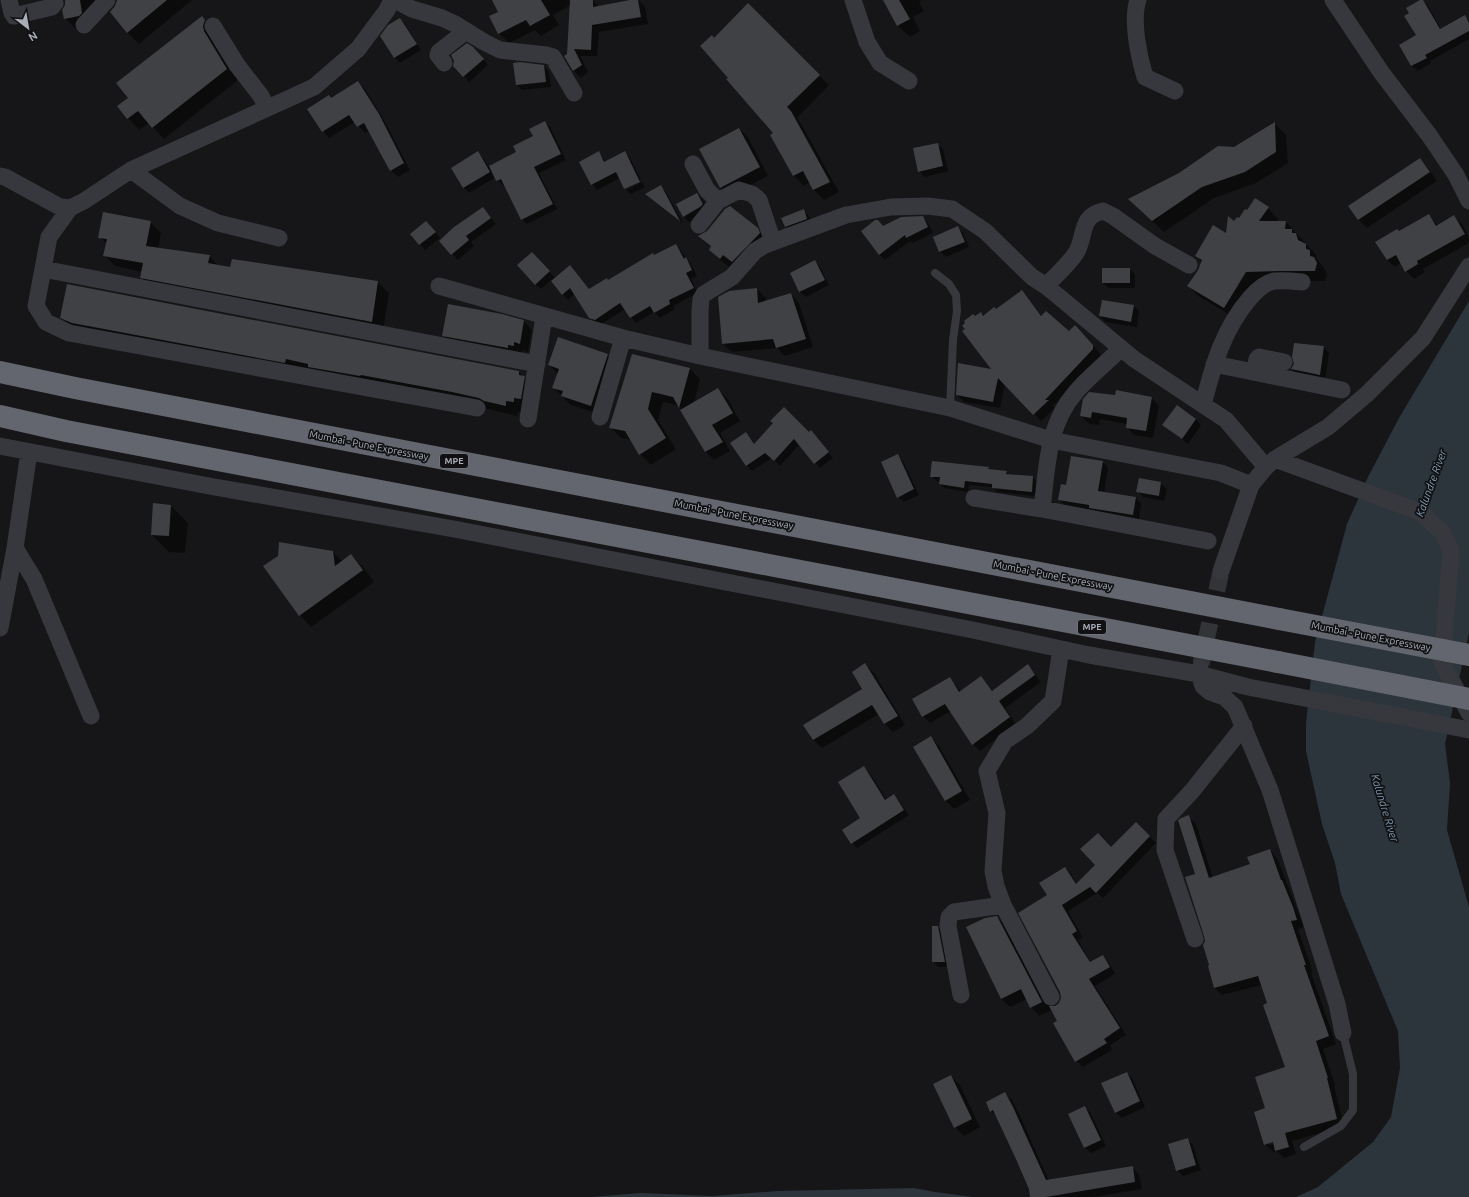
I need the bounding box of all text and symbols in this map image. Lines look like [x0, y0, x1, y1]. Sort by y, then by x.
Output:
north arrow [8, 8, 48, 48]
text: N [27, 29, 40, 44]
street label: Mumbai - Pune Expressway [308, 429, 430, 463]
water label: Kalundre River [1413, 447, 1449, 518]
road number: MPE [440, 454, 468, 468]
street label: Mumbai - Pune Expressway [673, 498, 795, 532]
street label: Mumbai - Pune Expressway [992, 559, 1114, 593]
road number: MPE [1078, 620, 1106, 634]
street label: Mumbai - Pune Expressway [1310, 620, 1432, 654]
water label: Kalundre River [1369, 773, 1401, 844]

